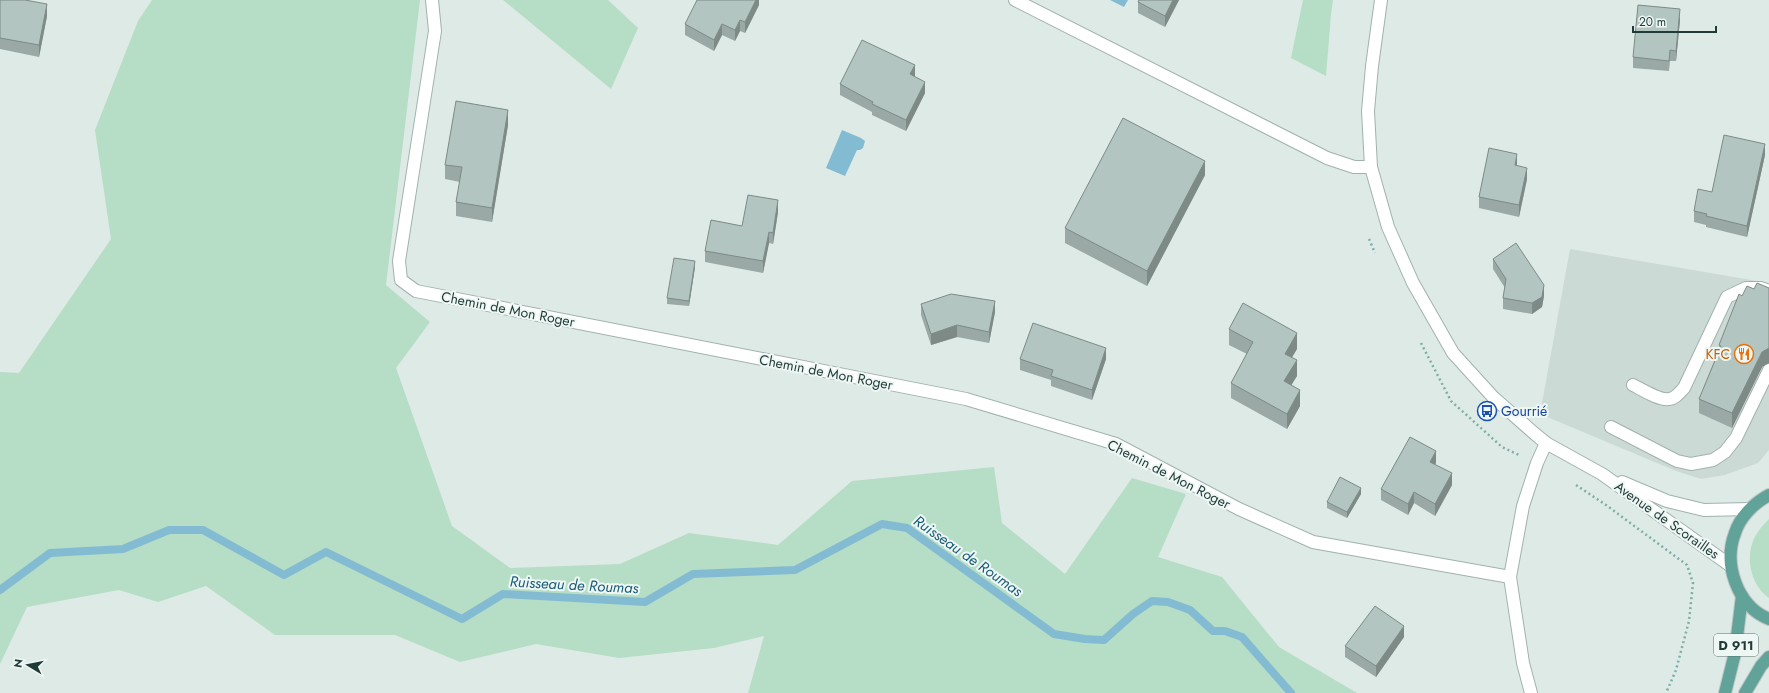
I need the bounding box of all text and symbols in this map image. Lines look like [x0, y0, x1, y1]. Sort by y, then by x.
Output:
scale bar [1633, 8, 1716, 34]
text: 20 m [1639, 13, 1666, 31]
street label: Chemin de Mon Roger [440, 286, 577, 332]
restaurant icon: KFC [1733, 343, 1755, 365]
place label: KFC [1706, 344, 1730, 364]
street label: Chemin de Mon Roger [758, 349, 895, 395]
bus stop icon: Gourrié [1476, 400, 1498, 422]
place label: Gourrié [1501, 401, 1547, 421]
street label: Chemin de Mon Roger [1104, 434, 1234, 514]
street label: Avenue de Scorailles [1611, 476, 1724, 564]
water label: Ruisseau de Roumas [909, 510, 1027, 602]
water label: Ruisseau de Roumas [509, 571, 639, 599]
road number: D 911 [1714, 634, 1758, 656]
north arrow [8, 645, 48, 685]
text: N [10, 658, 27, 669]

